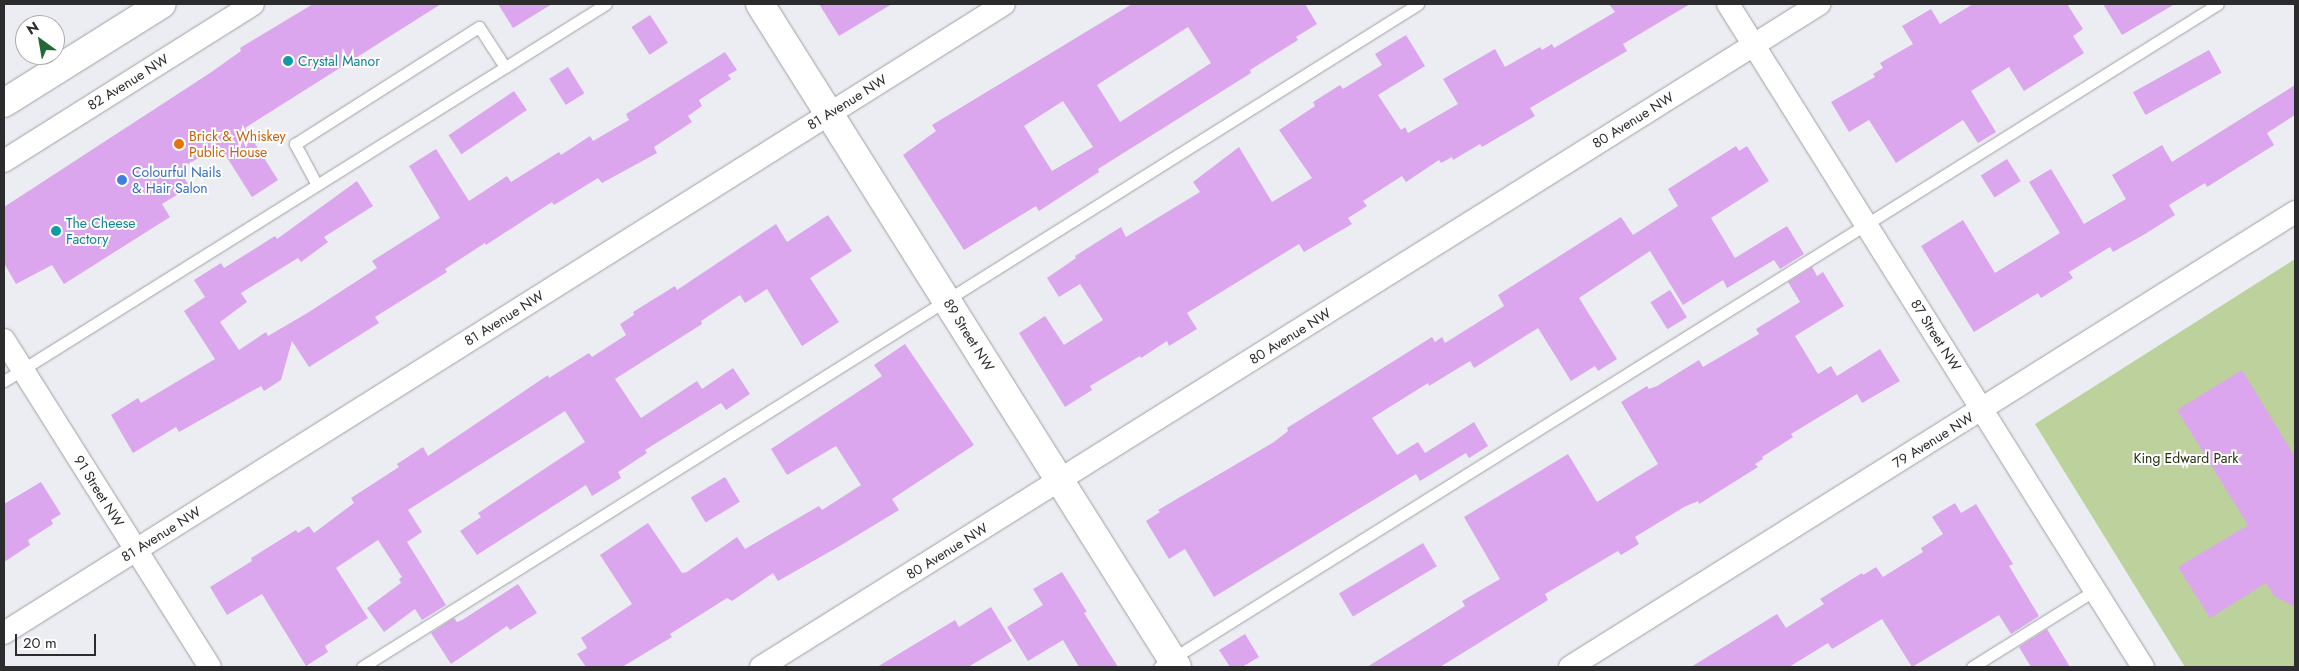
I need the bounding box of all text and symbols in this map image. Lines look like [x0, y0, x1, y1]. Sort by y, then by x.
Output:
north arrow [15, 15, 65, 65]
text: N [23, 17, 43, 40]
street label: 82 Avenue NW [84, 50, 172, 114]
place label: Crystal Manor [298, 53, 380, 69]
marker: Crystal Manor [282, 55, 294, 67]
street label: 81 Avenue NW [804, 71, 890, 133]
street label: 80 Avenue NW [1589, 88, 1677, 152]
place label: Brick & Whiskey Public House [189, 128, 286, 160]
marker: Brick & Whiskey Public House [173, 138, 185, 150]
place label: Colourful Nails & Hair Salon [132, 164, 221, 196]
marker: Colourful Nails & Hair Salon [116, 174, 128, 186]
place label: The Cheese Factory [66, 215, 135, 248]
marker: The Cheese Factory [50, 225, 62, 237]
street label: 81 Avenue NW [461, 287, 547, 349]
street label: 89 Street NW [940, 296, 998, 374]
street label: 87 Street NW [1907, 296, 1965, 374]
street label: 80 Avenue NW [1246, 304, 1334, 368]
street label: 79 Avenue NW [1889, 408, 1977, 472]
park label: King Edward Park [2134, 450, 2238, 466]
street label: 91 Street NW [70, 452, 128, 530]
street label: 81 Avenue NW [118, 503, 204, 565]
street label: 80 Avenue NW [903, 519, 991, 583]
scale bar [18, 624, 99, 656]
text: 20 m [23, 632, 57, 654]

